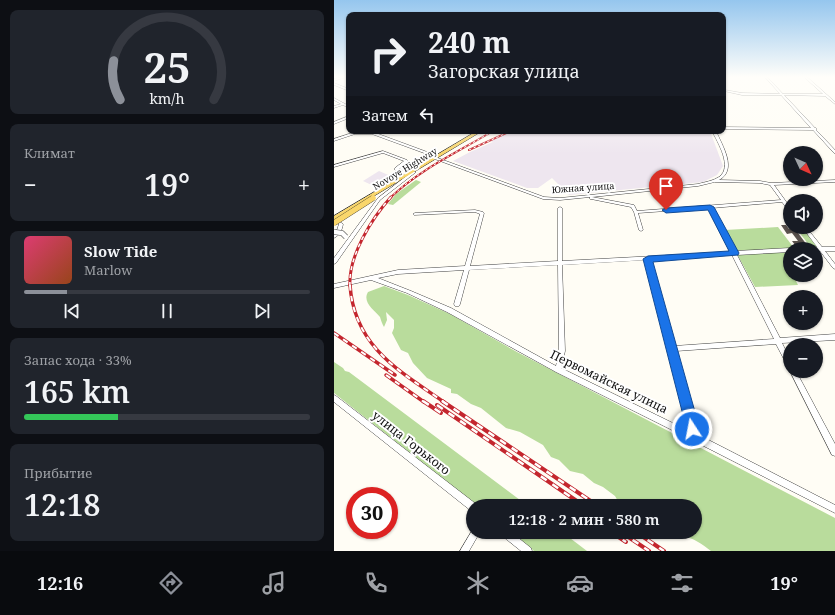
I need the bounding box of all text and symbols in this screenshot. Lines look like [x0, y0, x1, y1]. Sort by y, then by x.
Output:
text: 240 m [428, 23, 510, 61]
icon: right [362, 28, 414, 80]
text: 25 [143, 39, 191, 95]
text: Загорская улица [428, 59, 580, 83]
text: km/h [149, 89, 185, 108]
icon: left [416, 104, 438, 126]
text: Затем [362, 105, 408, 125]
text: Климат [24, 144, 75, 162]
street label: Novoye Highway [370, 144, 440, 193]
north arrow [783, 146, 823, 186]
map controls [783, 146, 823, 378]
text: 19° [144, 164, 190, 205]
text: − [24, 169, 37, 199]
text: + [298, 169, 310, 199]
pin [649, 169, 683, 210]
icon: arrive [655, 175, 677, 197]
street label: Южная улица [551, 179, 615, 196]
button: sound [783, 194, 823, 234]
text: Slow Tide [84, 241, 157, 261]
button: layers [783, 242, 823, 282]
text: Marlow [84, 261, 132, 279]
button: + [783, 290, 823, 330]
icon: previous [61, 300, 83, 322]
icon: pause [156, 300, 178, 322]
icon: next [251, 300, 273, 322]
button: − [783, 338, 823, 378]
street label: Первомайская улица [548, 346, 671, 417]
text: Запас хода · 33% [24, 351, 132, 369]
text: 165 km [24, 371, 130, 412]
street label: улица Горького [369, 407, 454, 478]
position arrow [671, 408, 713, 450]
text: Прибытие [24, 464, 92, 482]
text: 12:18 [24, 484, 100, 525]
speed limit sign: 30 [346, 487, 398, 539]
text: 12:18 · 2 мин · 580 m [508, 509, 660, 529]
icon: directions [157, 569, 185, 597]
icon: music [260, 569, 288, 597]
icon: phone [362, 569, 390, 597]
icon: climate [464, 569, 492, 597]
icon: car [566, 569, 594, 597]
icon: filters [668, 569, 696, 597]
text: 12:16 [37, 571, 83, 595]
text: 19° [770, 571, 798, 595]

